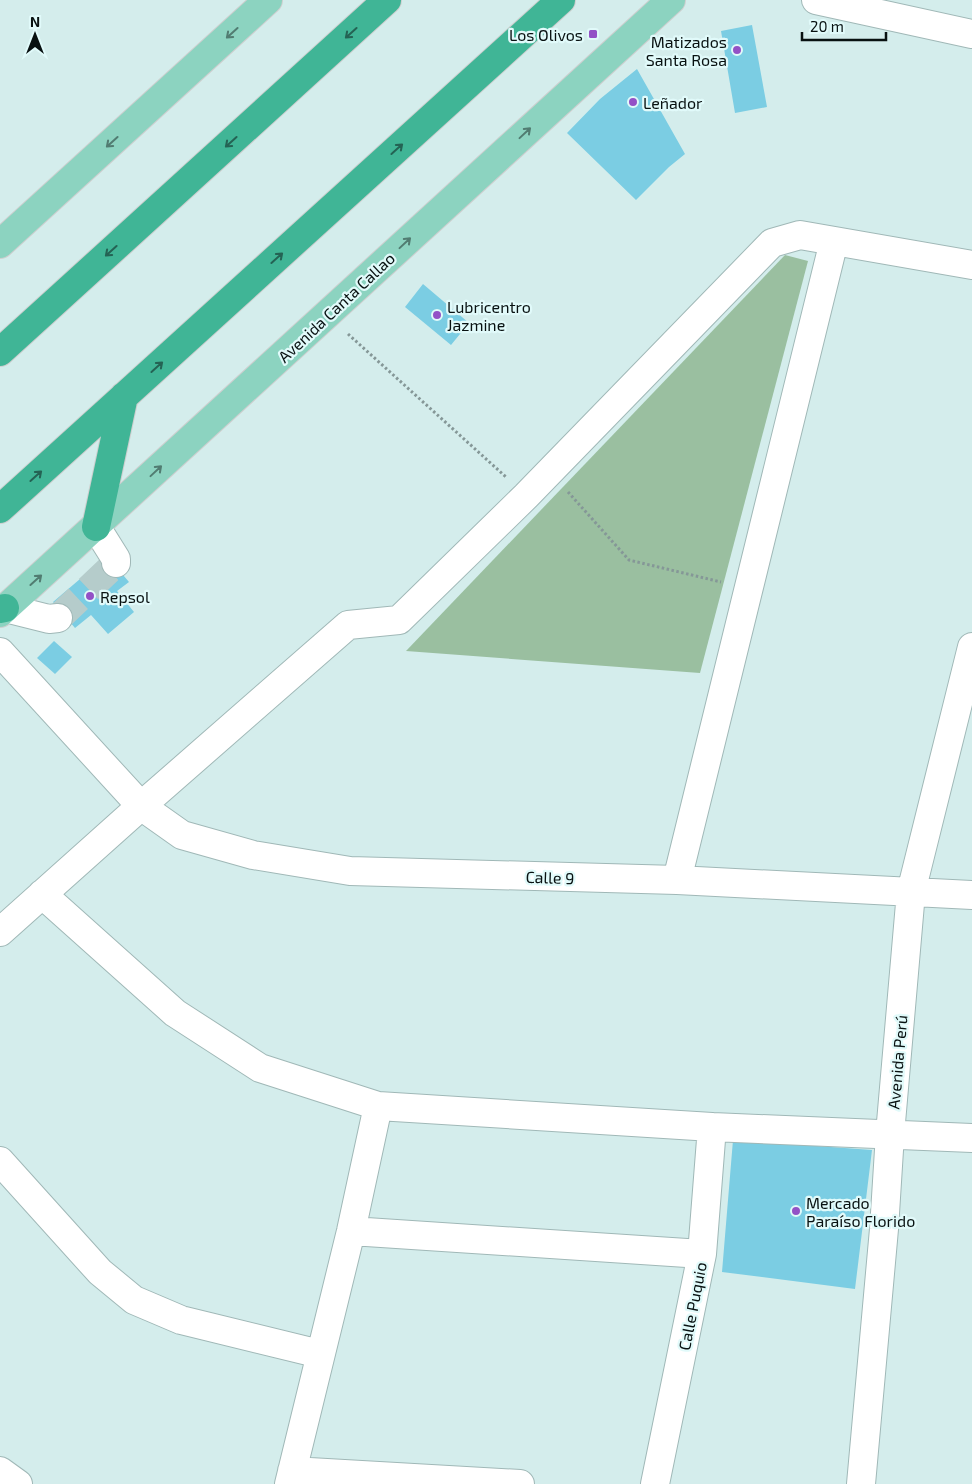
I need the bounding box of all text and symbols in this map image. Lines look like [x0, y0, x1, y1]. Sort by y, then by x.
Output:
north arrow [10, 10, 60, 60]
scale bar [802, 10, 886, 42]
text: N [30, 13, 40, 30]
text: 20 m [810, 17, 844, 35]
place label: Los Olivos [509, 25, 583, 44]
one-way arrow [226, 27, 239, 39]
one-way arrow [345, 27, 358, 39]
marker: Los Olivos [587, 28, 599, 40]
place label: Matizados Santa Rosa [646, 32, 727, 69]
marker: Matizados Santa Rosa [731, 44, 743, 56]
place label: Leñador [643, 93, 703, 112]
marker: Leñador [627, 96, 639, 108]
one-way arrow [518, 127, 531, 139]
one-way arrow [105, 136, 118, 148]
one-way arrow [225, 136, 238, 148]
one-way arrow [391, 143, 404, 155]
one-way arrow [399, 237, 411, 249]
one-way arrow [104, 245, 117, 257]
street label: Avenida Canta Callao [274, 248, 398, 366]
one-way arrow [270, 252, 283, 264]
place label: Lubricentro Jazmine [447, 297, 531, 334]
marker: Lubricentro Jazmine [431, 309, 443, 321]
one-way arrow [150, 361, 163, 373]
one-way arrow [150, 465, 163, 477]
one-way arrow [30, 470, 43, 482]
one-way arrow [30, 575, 43, 586]
place label: Repsol [100, 587, 150, 606]
marker: Repsol [84, 590, 96, 602]
street label: Calle 9 [525, 867, 575, 887]
street label: Avenida Perú [883, 1014, 911, 1110]
place label: Mercado Paraíso Florido [806, 1193, 915, 1230]
marker: Mercado Paraíso Florido [790, 1205, 802, 1217]
street label: Calle Puquio [674, 1260, 710, 1352]

